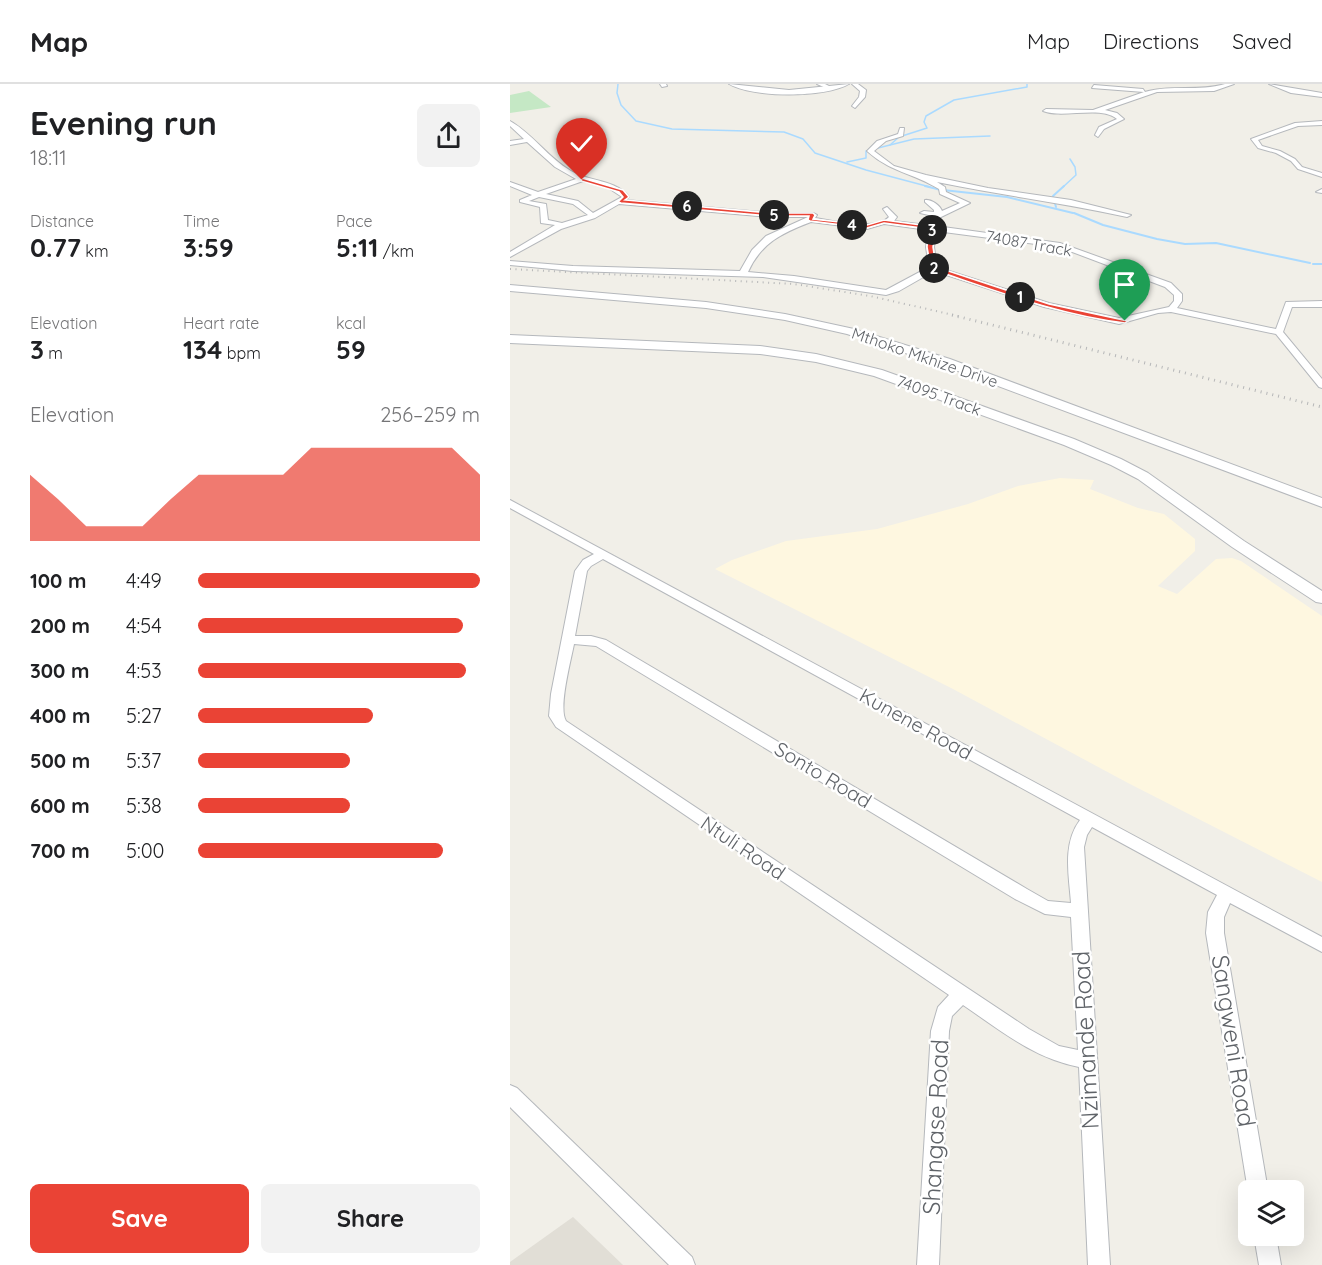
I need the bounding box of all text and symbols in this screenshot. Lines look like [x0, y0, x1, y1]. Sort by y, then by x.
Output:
text: Map [30, 24, 88, 59]
text: Map [1027, 28, 1070, 54]
text: Directions [1103, 28, 1199, 54]
text: Saved [1232, 28, 1292, 54]
text: Evening run [30, 102, 217, 143]
button: share [417, 104, 480, 167]
pin [556, 118, 607, 180]
icon: check [565, 127, 598, 160]
text: 18:11 [30, 145, 67, 170]
pin: 6 [672, 191, 702, 221]
text: 6 [683, 196, 691, 216]
pin: 5 [759, 200, 789, 230]
text: 5 [769, 205, 779, 225]
pin: 4 [837, 210, 867, 240]
text: Distance [30, 211, 94, 231]
text: Time [183, 211, 220, 231]
text: Pace [336, 211, 372, 231]
text: 4 [847, 215, 857, 235]
pin: 3 [917, 215, 947, 245]
text: 3 [928, 220, 936, 240]
street label: 74087 Track [984, 226, 1074, 260]
text: 0.77 [30, 231, 81, 264]
text: 3:59 [183, 231, 234, 264]
text: 5:11 [336, 231, 378, 264]
text: km [81, 241, 109, 261]
text: /km [378, 241, 414, 261]
pin: 2 [919, 253, 949, 283]
text: 2 [929, 258, 939, 278]
pin [1099, 259, 1150, 321]
icon: arrive [1108, 268, 1141, 301]
pin: 1 [1005, 282, 1035, 312]
text: 1 [1017, 287, 1023, 307]
text: Elevation [30, 313, 97, 333]
text: Heart rate [183, 313, 259, 333]
text: kcal [336, 313, 366, 333]
street label: Mthoko Mkhize Drive [849, 323, 1001, 391]
text: 3 [30, 333, 44, 366]
text: 134 [183, 333, 222, 366]
text: 59 [336, 333, 366, 366]
text: m [44, 343, 63, 363]
text: bpm [222, 343, 261, 363]
street label: 74095 Track [894, 370, 984, 420]
text: Elevation [30, 402, 114, 427]
text: 256–259 m [380, 402, 480, 427]
text: 100 m [30, 568, 86, 593]
text: 4:49 [126, 568, 162, 593]
text: 200 m [30, 613, 90, 638]
text: 4:54 [126, 613, 162, 638]
text: 300 m [30, 658, 89, 683]
text: 4:53 [126, 658, 162, 683]
street label: Kunene Road [855, 682, 977, 765]
text: 400 m [30, 703, 90, 728]
text: 5:27 [126, 703, 162, 728]
street label: Sonto Road [770, 736, 876, 813]
text: 500 m [30, 748, 90, 773]
text: 5:37 [126, 748, 161, 773]
text: 600 m [30, 793, 90, 818]
text: 5:38 [126, 793, 162, 818]
street label: Ntuli Road [696, 810, 790, 885]
text: 700 m [30, 838, 90, 863]
text: 5:00 [126, 838, 164, 863]
street label: Nzimande Road [1065, 950, 1105, 1130]
street label: Sangweni Road [1206, 953, 1262, 1129]
street label: Shangase Road [915, 1038, 955, 1216]
map controls [1238, 1180, 1304, 1246]
button: layers [1238, 1180, 1304, 1246]
button: Save [30, 1184, 249, 1253]
button: Share [261, 1184, 480, 1253]

